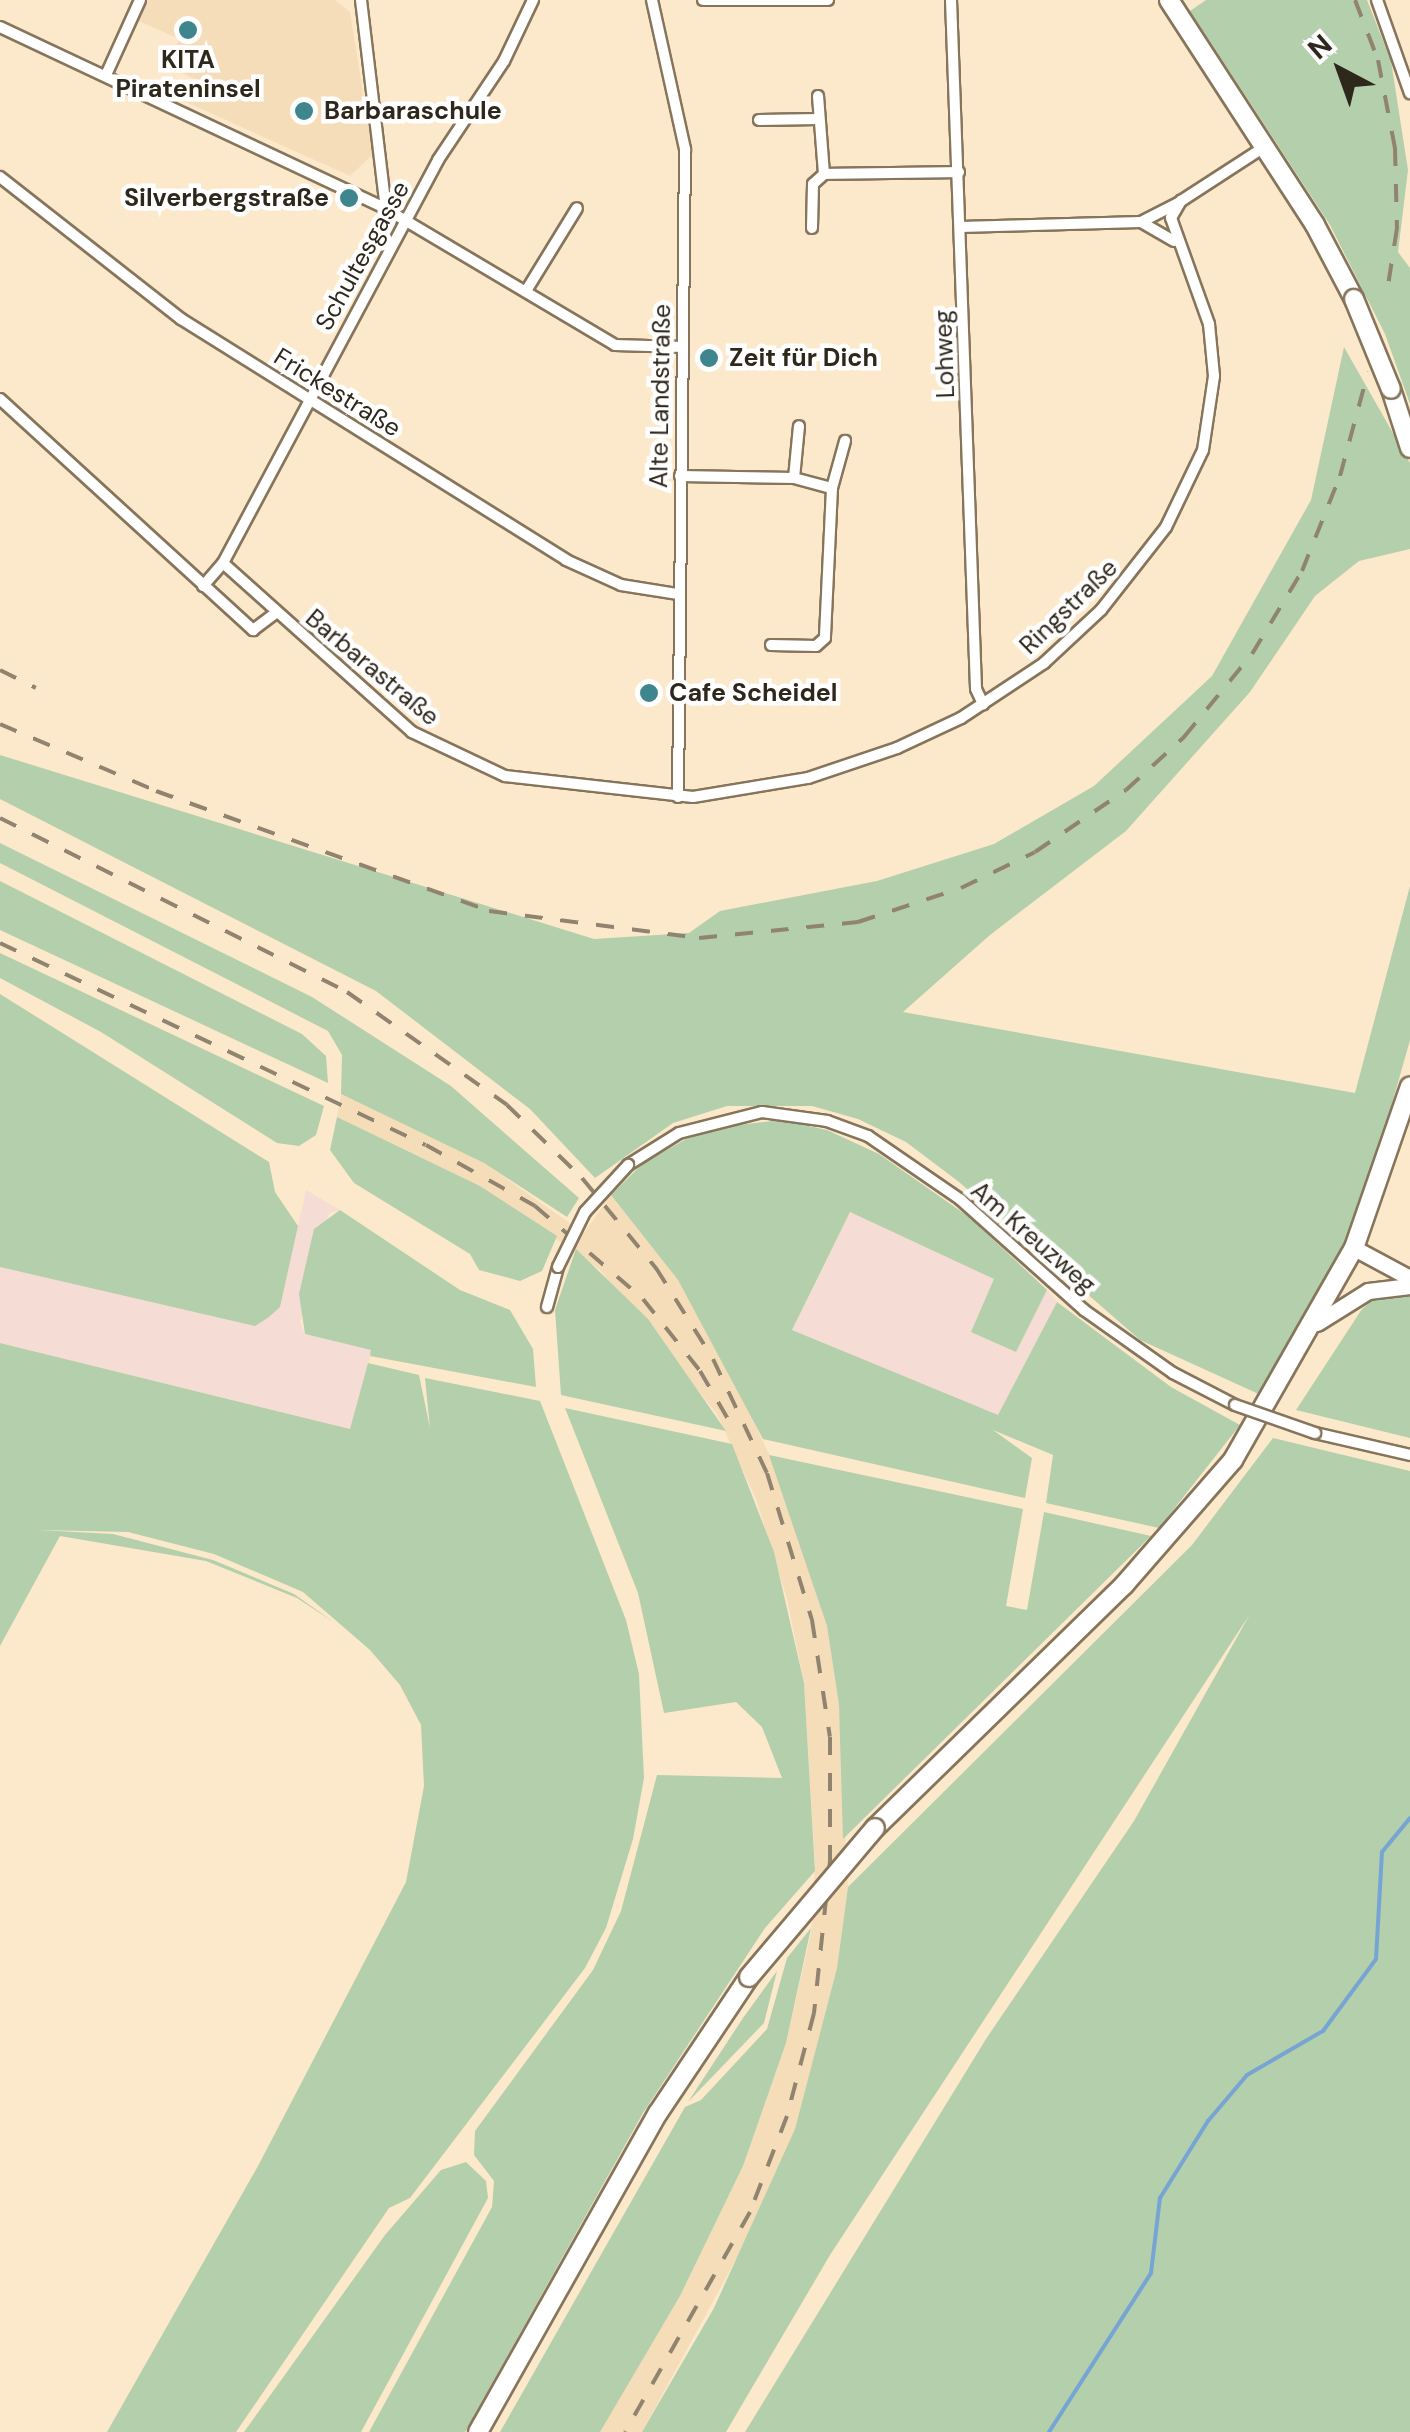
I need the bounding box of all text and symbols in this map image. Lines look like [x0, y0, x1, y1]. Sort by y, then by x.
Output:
marker: KITA Pirateninsel [177, 19, 199, 41]
north arrow [1290, 20, 1390, 120]
text: N [1300, 26, 1340, 68]
place label: KITA Pirateninsel [115, 46, 261, 105]
place label: Barbaraschule [324, 96, 502, 126]
marker: Barbaraschule [293, 100, 315, 122]
street label: Schultesgasse [310, 176, 416, 336]
place label: Silverbergstraße [124, 183, 329, 213]
marker: Silverbergstraße [338, 187, 360, 209]
street label: Alte Landstraße [644, 304, 678, 488]
street label: Lohweg [928, 309, 962, 399]
street label: Frickestraße [268, 342, 406, 444]
place label: Zeit für Dich [729, 343, 878, 373]
marker: Zeit für Dich [698, 347, 720, 369]
street label: Ringstraße [1014, 553, 1124, 661]
street label: Barbarastraße [299, 603, 445, 733]
place label: Cafe Scheidel [669, 678, 838, 708]
marker: Cafe Scheidel [638, 682, 660, 704]
street label: Am Kreuzweg [964, 1176, 1102, 1300]

